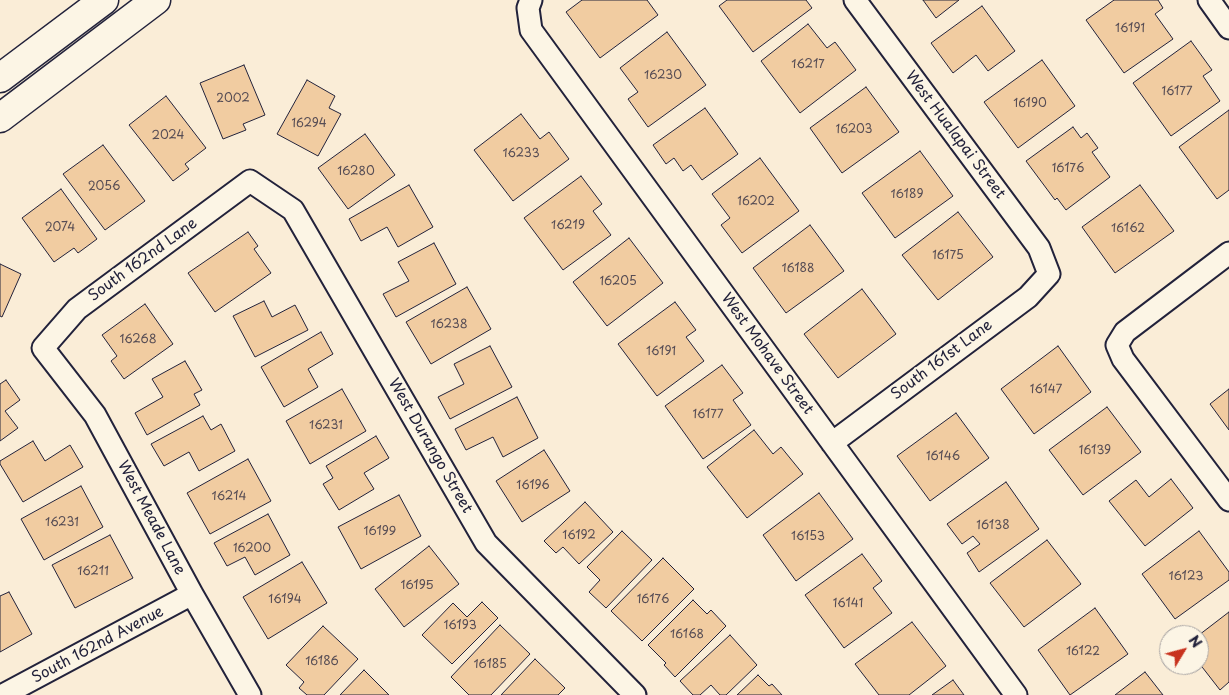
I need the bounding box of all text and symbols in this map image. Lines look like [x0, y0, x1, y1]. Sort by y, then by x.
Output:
house number: 16191 [1115, 22, 1145, 36]
house number: 16217 [791, 58, 825, 72]
street label: West Hualapai Street [901, 68, 1009, 202]
house number: 16230 [644, 69, 682, 83]
house number: 16177 [1161, 85, 1193, 99]
house number: 2002 [216, 92, 250, 106]
house number: 16190 [1013, 97, 1047, 111]
house number: 16294 [291, 117, 327, 131]
house number: 16203 [836, 123, 872, 137]
house number: 2024 [152, 129, 184, 143]
house number: 16233 [502, 147, 540, 161]
house number: 16176 [1052, 162, 1084, 176]
house number: 16280 [337, 165, 375, 179]
house number: 2056 [88, 180, 120, 194]
house number: 16189 [891, 188, 923, 202]
house number: 16202 [737, 195, 775, 209]
street label: South 162nd Lane [85, 215, 201, 305]
house number: 16219 [551, 219, 585, 233]
house number: 2074 [45, 221, 75, 235]
house number: 16162 [1111, 222, 1145, 236]
house number: 16175 [932, 249, 964, 263]
house number: 16188 [782, 262, 814, 276]
house number: 16205 [599, 275, 637, 289]
street label: West Mohave Street [717, 290, 817, 418]
street label: South 161st Lane [888, 316, 996, 404]
house number: 16238 [430, 318, 468, 332]
house number: 16268 [119, 333, 157, 347]
house number: 16191 [646, 345, 676, 359]
street label: West Durango Street [384, 375, 476, 517]
house number: 16147 [1030, 383, 1062, 397]
house number: 16177 [692, 408, 724, 422]
house number: 16231 [309, 419, 343, 433]
house number: 16139 [1079, 444, 1111, 458]
house number: 16146 [926, 450, 960, 464]
street label: West Meade Lane [113, 458, 189, 578]
house number: 16196 [516, 479, 550, 493]
house number: 16214 [212, 490, 246, 504]
house number: 16231 [45, 516, 79, 530]
house number: 16138 [976, 519, 1010, 533]
house number: 16199 [364, 525, 396, 539]
house number: 16192 [562, 529, 596, 543]
house number: 16153 [791, 530, 825, 544]
house number: 16200 [233, 542, 271, 556]
house number: 16211 [77, 565, 109, 579]
house number: 16123 [1169, 570, 1203, 584]
house number: 16195 [401, 579, 433, 593]
house number: 16194 [268, 593, 302, 607]
house number: 16176 [637, 593, 669, 607]
house number: 16141 [833, 597, 863, 611]
street label: South 162nd Avenue [29, 603, 167, 687]
house number: 16193 [443, 619, 477, 633]
north arrow [1159, 625, 1209, 675]
house number: 16168 [670, 628, 704, 642]
text: N [1184, 631, 1207, 652]
house number: 16122 [1066, 645, 1100, 659]
house number: 16186 [305, 655, 339, 669]
house number: 16185 [473, 658, 507, 672]

